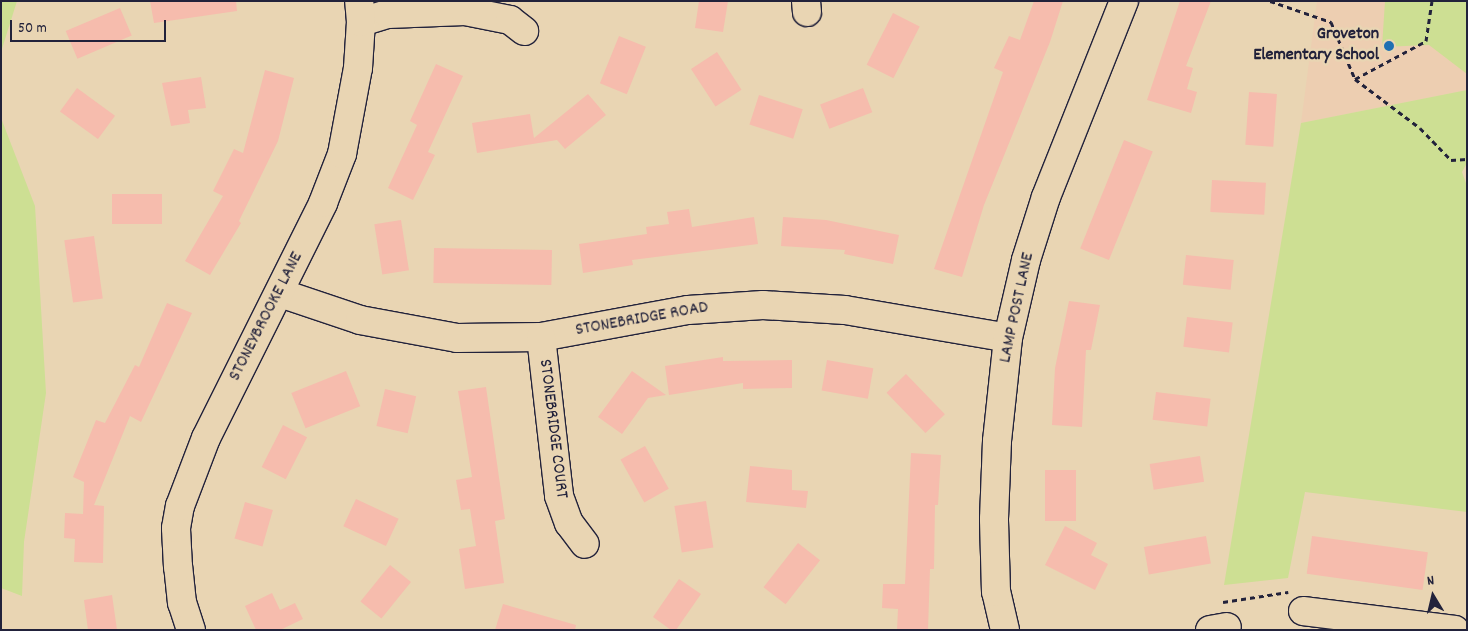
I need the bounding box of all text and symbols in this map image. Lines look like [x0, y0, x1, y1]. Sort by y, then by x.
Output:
scale bar [12, 10, 169, 42]
text: 50 m [18, 18, 47, 40]
place label: Groveton Elementary School [1253, 25, 1379, 68]
marker: Groveton Elementary School [1383, 40, 1395, 52]
street label: STONEYBROOKE LANE [225, 249, 309, 385]
street label: LAMP POST LANE [996, 251, 1040, 365]
street label: STONEBRIDGE ROAD [574, 298, 710, 342]
street label: STONEBRIDGE COURT [533, 358, 571, 500]
north arrow [1408, 571, 1458, 621]
text: N [1426, 571, 1436, 592]

